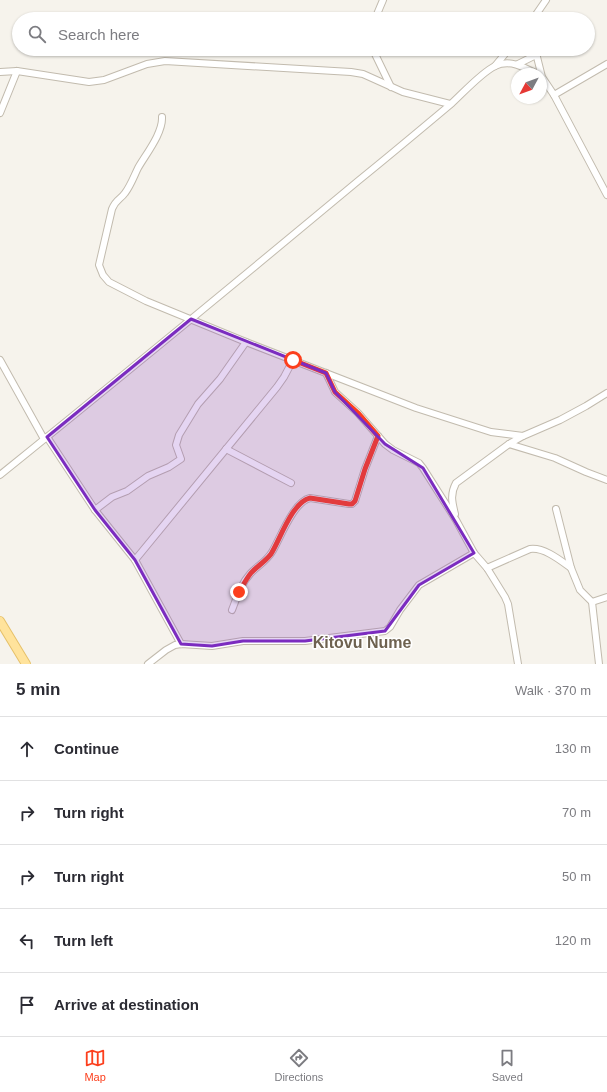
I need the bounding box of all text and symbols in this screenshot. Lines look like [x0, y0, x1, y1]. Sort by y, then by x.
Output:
search box [12, 12, 595, 56]
icon: search [26, 23, 48, 45]
text: Search here [58, 26, 140, 43]
north arrow [511, 68, 547, 104]
route start [284, 351, 302, 369]
route end [230, 583, 248, 601]
district label: Kitovu Nume [313, 634, 411, 651]
text: 5 min [16, 680, 60, 699]
text: Walk · 370 m [515, 683, 591, 698]
icon: ahead [16, 738, 38, 760]
text: Continue [54, 740, 119, 757]
text: 130 m [555, 741, 591, 756]
icon: right [16, 802, 38, 824]
text: Turn right [54, 804, 124, 821]
text: 70 m [562, 805, 591, 820]
icon: right [16, 866, 38, 888]
text: Turn right [54, 868, 124, 885]
text: 50 m [562, 869, 591, 884]
icon: left [16, 930, 38, 952]
text: Turn left [54, 932, 113, 949]
text: 120 m [555, 933, 591, 948]
icon: arrive [16, 994, 38, 1016]
text: Arrive at destination [54, 996, 199, 1013]
tab: Map [84, 1047, 106, 1083]
tab: Directions [274, 1047, 323, 1083]
tab: Saved [492, 1047, 523, 1083]

